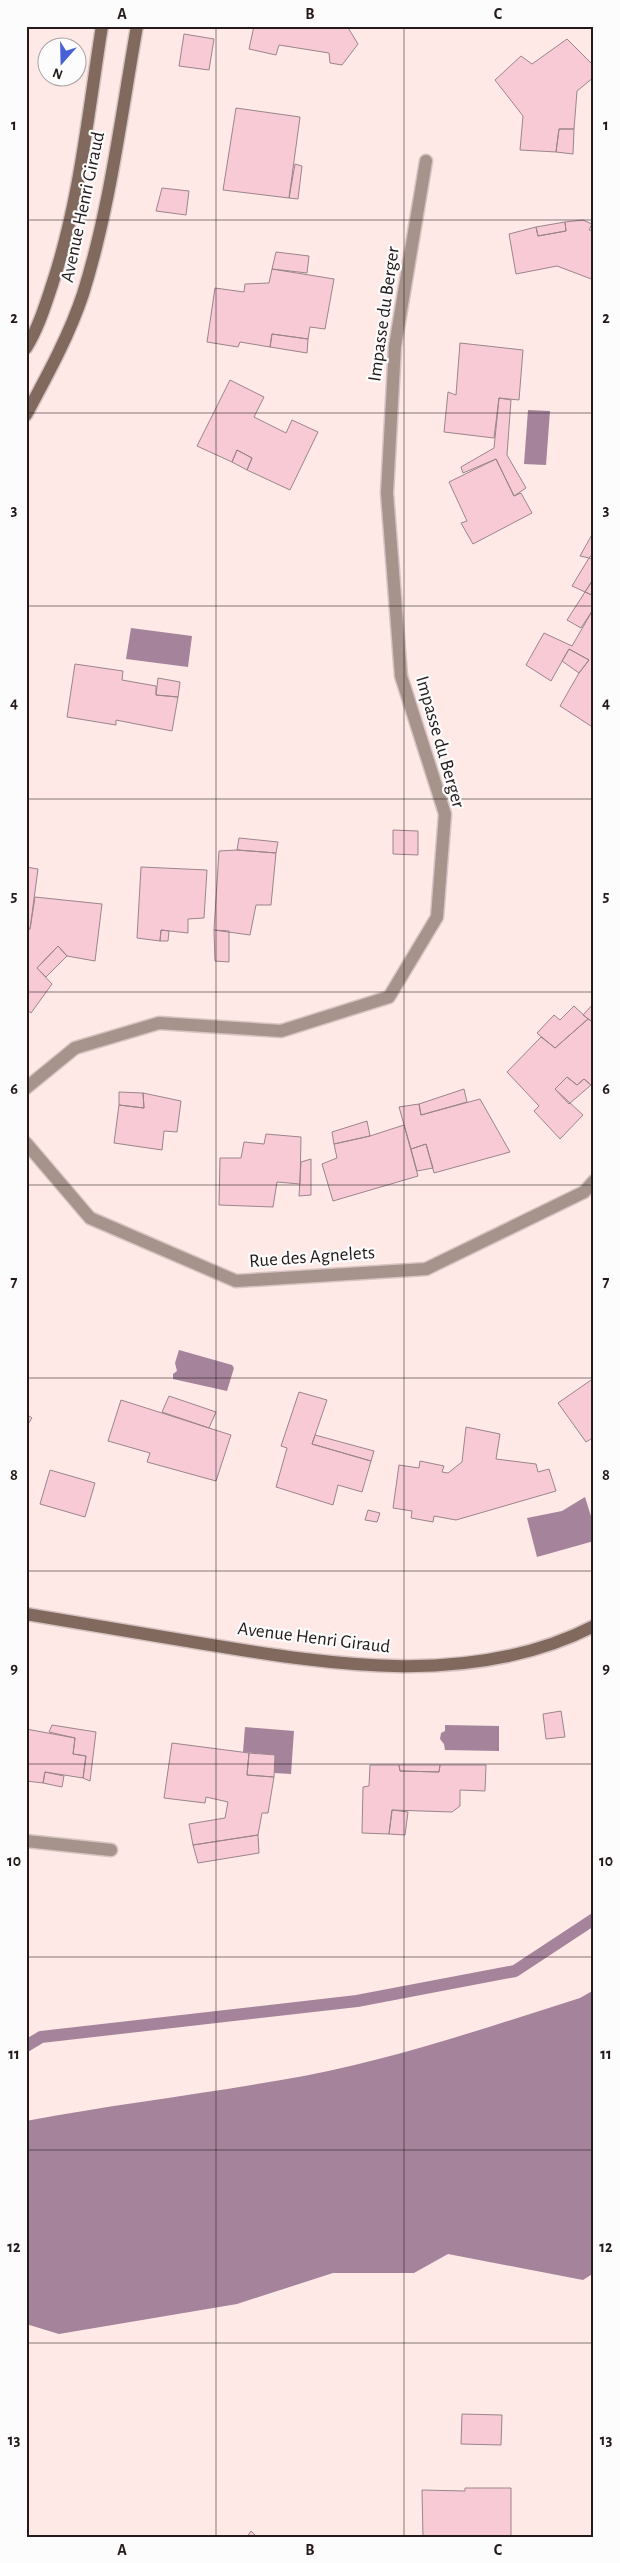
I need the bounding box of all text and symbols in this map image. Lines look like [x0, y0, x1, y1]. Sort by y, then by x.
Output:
text: A [117, 6, 127, 22]
text: B [305, 6, 315, 22]
text: C [494, 6, 503, 22]
north arrow [38, 38, 88, 88]
text: N [51, 65, 65, 82]
text: 1 [11, 117, 17, 133]
text: 1 [603, 117, 609, 133]
street label: Avenue Henri Giraud [58, 130, 108, 284]
street label: Impasse du Berger [365, 245, 403, 383]
text: 2 [10, 310, 18, 326]
text: 2 [602, 310, 610, 326]
text: 3 [11, 502, 18, 518]
text: 3 [603, 502, 610, 518]
street label: Impasse du Berger [412, 674, 468, 810]
text: 4 [10, 695, 18, 711]
text: 4 [602, 695, 610, 711]
text: 5 [11, 888, 18, 904]
text: 5 [603, 888, 610, 904]
text: 6 [10, 1081, 18, 1097]
text: 6 [602, 1081, 610, 1097]
street label: Rue des Agnelets [249, 1243, 375, 1271]
text: 7 [11, 1274, 18, 1290]
text: 7 [603, 1274, 610, 1290]
text: 8 [10, 1467, 18, 1483]
text: 8 [602, 1467, 610, 1483]
street label: Avenue Henri Giraud [237, 1619, 392, 1657]
text: 9 [10, 1660, 18, 1676]
text: 9 [602, 1660, 610, 1676]
text: 10 [7, 1853, 21, 1869]
text: 10 [599, 1853, 613, 1869]
text: 11 [8, 2046, 20, 2062]
text: 11 [600, 2046, 612, 2062]
text: 12 [7, 2239, 21, 2255]
text: 12 [599, 2239, 613, 2255]
text: 13 [8, 2432, 20, 2448]
text: 13 [600, 2432, 612, 2448]
text: A [117, 2542, 127, 2558]
text: B [305, 2542, 315, 2558]
text: C [494, 2542, 503, 2558]

